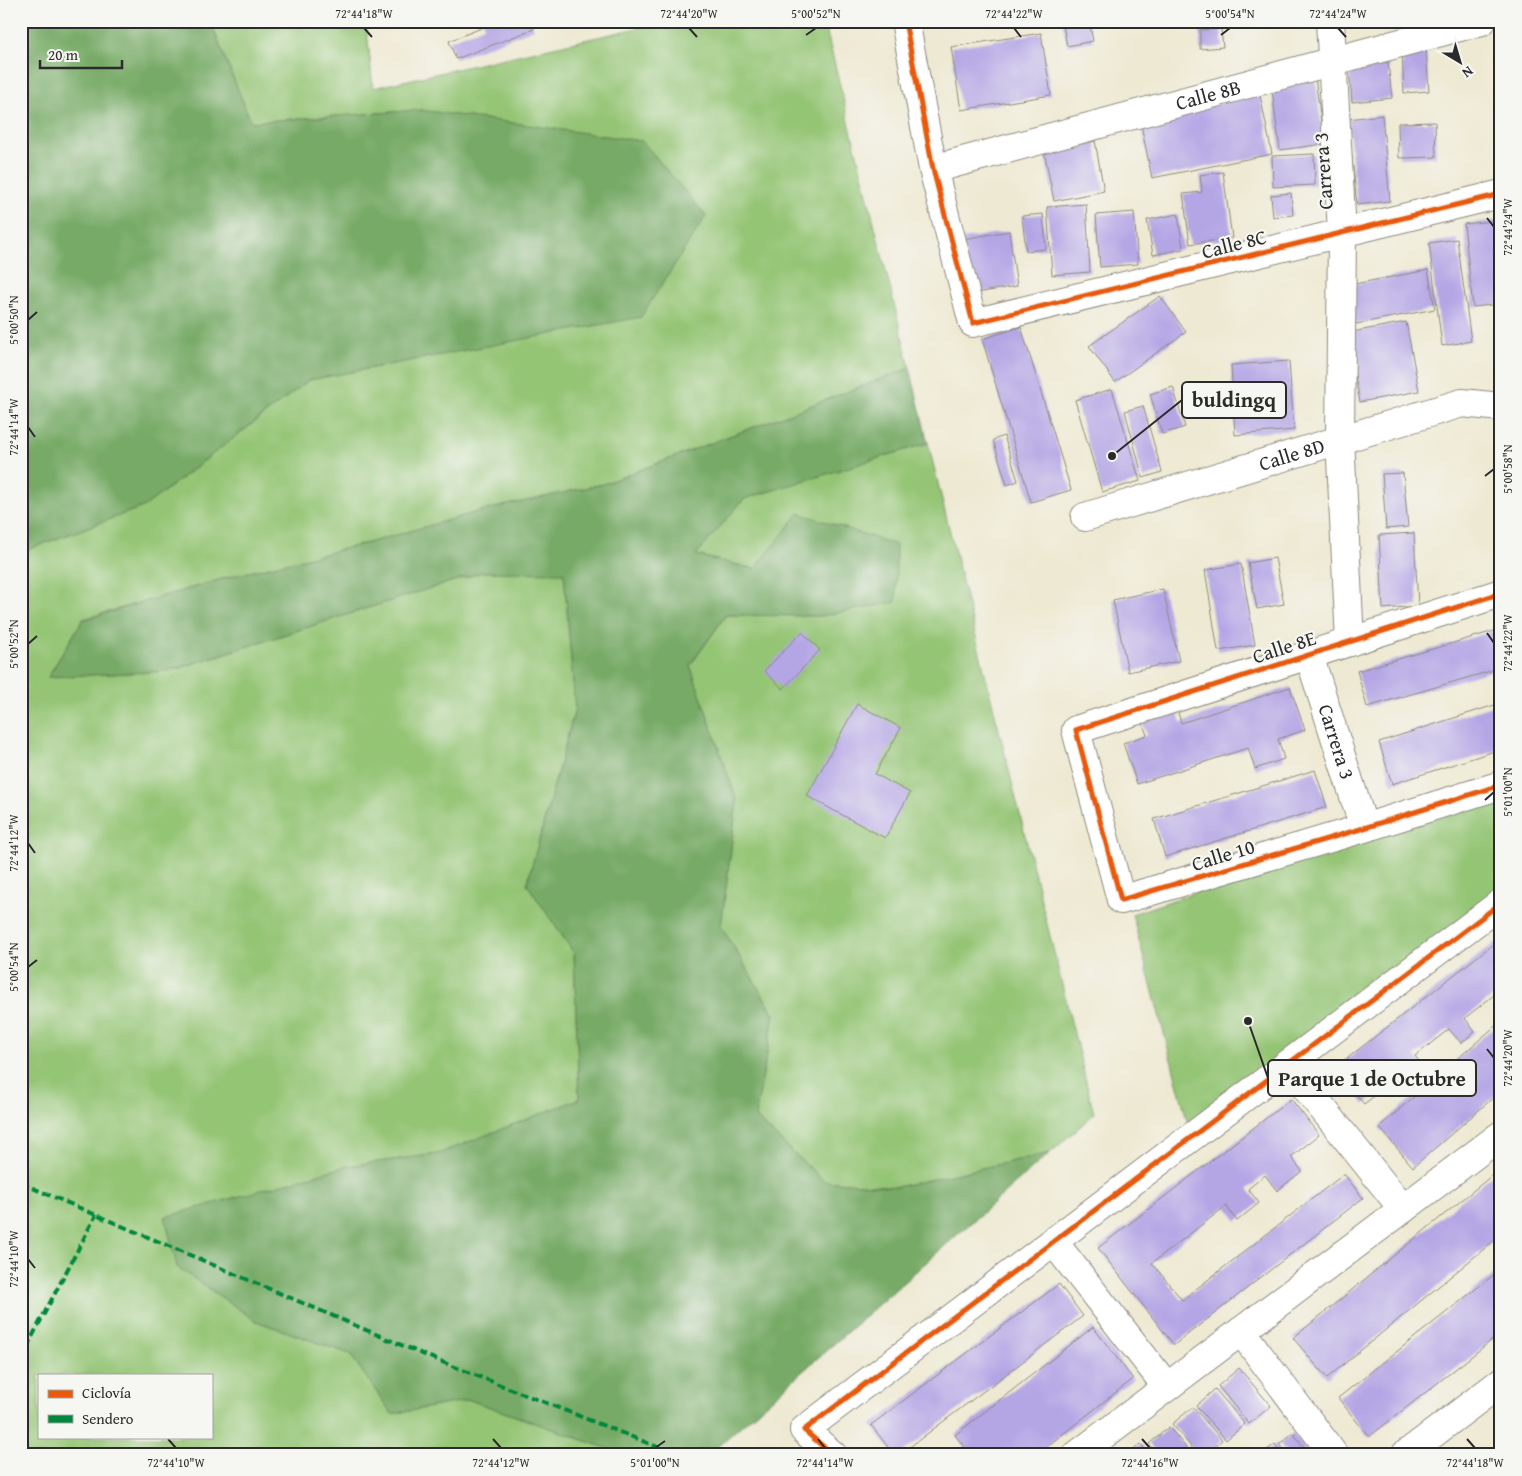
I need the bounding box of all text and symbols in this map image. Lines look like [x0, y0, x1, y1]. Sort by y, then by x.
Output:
text: 72°44'18"W [335, 5, 394, 22]
text: 72°44'20"W [660, 5, 719, 22]
text: 5°00'52"N [791, 5, 841, 22]
text: 72°44'22"W [985, 5, 1044, 22]
text: 5°00'54"N [1205, 5, 1255, 22]
text: 72°44'24"W [1309, 5, 1368, 22]
scale bar [40, 38, 122, 70]
north arrow [1434, 38, 1484, 88]
text: 20 m [48, 44, 79, 65]
text: N [1458, 61, 1478, 83]
street label: Calle 8B [1172, 72, 1244, 117]
street label: Carrera 3 [1305, 131, 1340, 211]
text: 72°44'24"W [1499, 197, 1516, 256]
street label: Calle 8C [1198, 221, 1269, 266]
text: 5°00'50"N [5, 295, 22, 345]
callout: buldingq [1182, 382, 1286, 418]
text: buldingq [1192, 384, 1276, 415]
text: 72°44'14"W [5, 397, 22, 456]
street label: Calle 8D [1255, 430, 1328, 478]
text: 5°00'58"N [1499, 444, 1516, 494]
text: 72°44'22"W [1499, 613, 1516, 672]
text: 5°00'52"N [5, 619, 22, 669]
street label: Calle 8E [1248, 623, 1319, 670]
street label: Carrera 3 [1311, 700, 1363, 783]
text: 5°01'00"N [1499, 767, 1516, 817]
text: 72°44'12"W [5, 813, 22, 872]
street label: Calle 10 [1188, 831, 1258, 878]
text: 5°00'54"N [5, 942, 22, 992]
text: 72°44'20"W [1499, 1028, 1516, 1087]
callout: Parque 1 de Octubre [1268, 1060, 1476, 1096]
text: Parque 1 de Octubre [1278, 1063, 1466, 1094]
text: 72°44'10"W [5, 1229, 22, 1288]
legend [38, 1374, 212, 1438]
text: Ciclovía [82, 1382, 131, 1403]
text: Sendero [82, 1408, 134, 1429]
text: 72°44'10"W [147, 1454, 206, 1471]
text: 72°44'12"W [472, 1454, 531, 1471]
text: 5°01'00"N [630, 1454, 680, 1471]
text: 72°44'14"W [796, 1454, 855, 1471]
text: 72°44'16"W [1121, 1454, 1180, 1471]
text: 72°44'18"W [1446, 1454, 1505, 1471]

